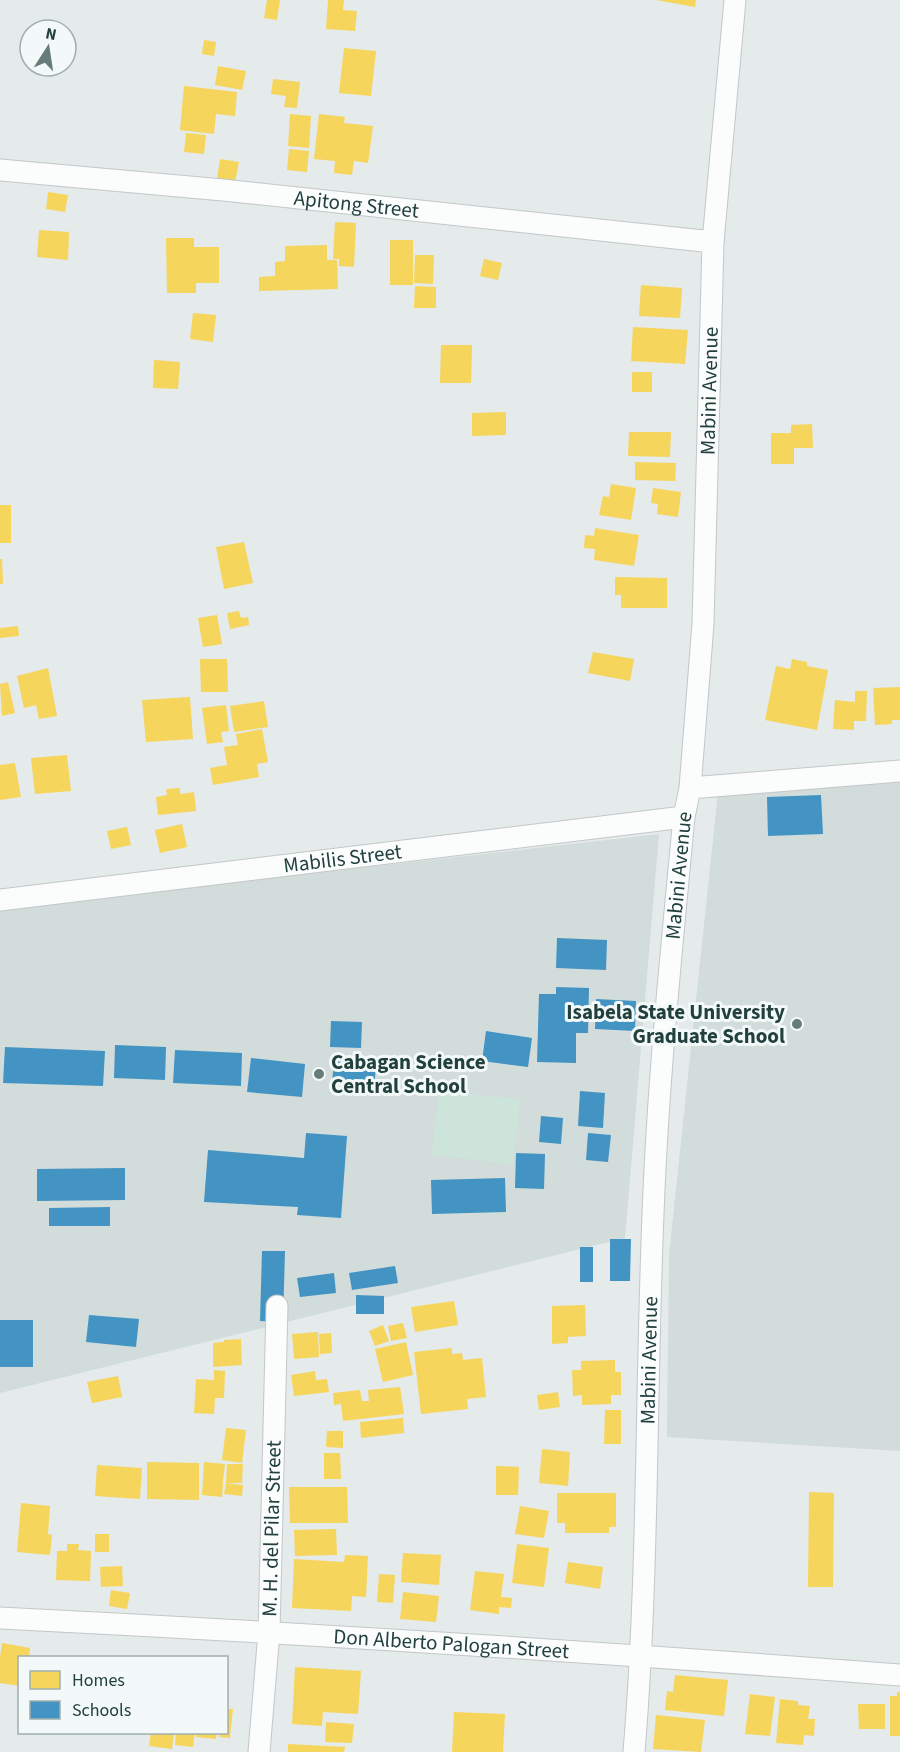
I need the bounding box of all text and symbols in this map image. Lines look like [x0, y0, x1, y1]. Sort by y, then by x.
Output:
north arrow [18, 18, 78, 78]
text: N [43, 22, 58, 46]
street label: Apitong Street [292, 183, 420, 226]
street label: Mabini Avenue [692, 326, 726, 455]
street label: Mabini Avenue [658, 809, 700, 941]
street label: Mabilis Street [282, 836, 403, 880]
place label: Isabela State University Graduate School [566, 997, 785, 1051]
marker: Isabela State University Graduate School [790, 1017, 804, 1031]
place label: Cabagan Science Central School [331, 1047, 486, 1101]
marker: Cabagan Science Central School [312, 1067, 326, 1081]
street label: Mabini Avenue [632, 1296, 665, 1425]
street label: M. H. del Pilar Street [254, 1440, 289, 1617]
street label: Don Alberto Palogan Street [333, 1621, 570, 1666]
legend [18, 1656, 228, 1734]
text: Homes [72, 1668, 125, 1693]
text: Schools [72, 1698, 131, 1723]

